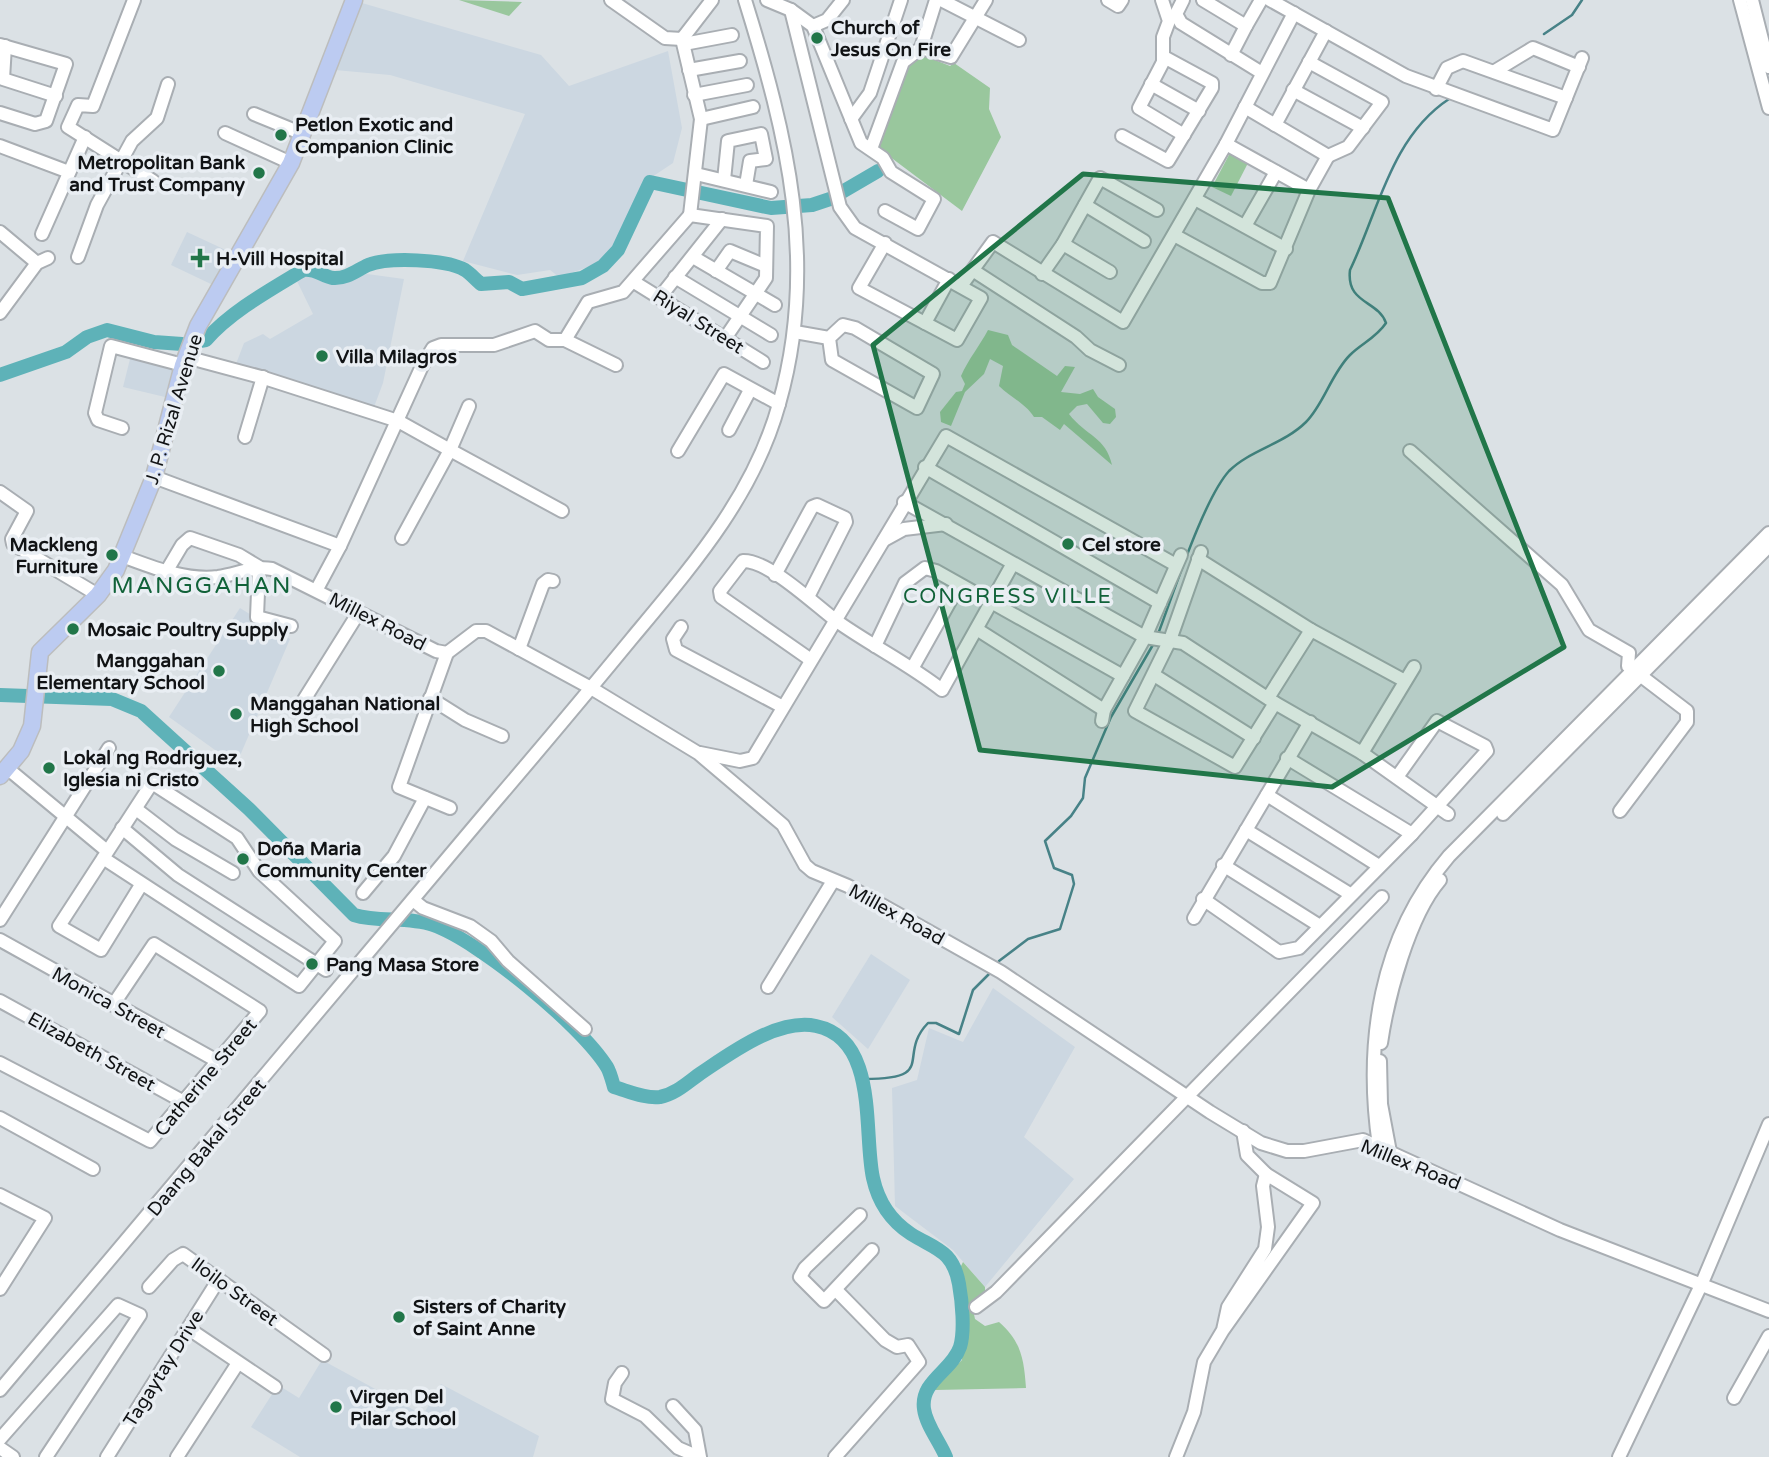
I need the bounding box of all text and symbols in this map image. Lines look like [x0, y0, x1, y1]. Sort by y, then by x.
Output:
place label: Church of Jesus On Fire [830, 17, 951, 61]
marker: Church of Jesus On Fire [809, 30, 825, 46]
place label: Petlon Exotic and Companion Clinic [295, 114, 453, 159]
marker: Petlon Exotic and Companion Clinic [273, 127, 289, 143]
place label: Metropolitan Bank and Trust Company [69, 152, 246, 197]
marker: Metropolitan Bank and Trust Company [251, 165, 267, 181]
marker: H-Vill Hospital [190, 248, 210, 268]
place label: H-Vill Hospital [216, 248, 344, 271]
street label: Riyal Street [649, 285, 748, 358]
street label: J. P. Rizal Avenue [141, 331, 207, 487]
place label: Villa Milagros [336, 346, 457, 369]
marker: Villa Milagros [314, 348, 330, 364]
place label: Mackleng Furniture [9, 534, 98, 578]
place label: Cel store [1082, 534, 1161, 556]
marker: Cel store [1060, 536, 1076, 552]
marker: Mackleng Furniture [104, 547, 120, 563]
district label: MANGGAHAN [112, 572, 292, 600]
district label: CONGRESS VILLE [903, 584, 1113, 609]
street label: Millex Road [325, 588, 430, 656]
place label: Mosaic Poultry Supply [87, 619, 289, 642]
marker: Mosaic Poultry Supply [65, 621, 81, 637]
place label: Manggahan Elementary School [36, 650, 205, 695]
marker: Manggahan Elementary School [211, 663, 227, 679]
place label: Manggahan National High School [250, 693, 440, 738]
marker: Manggahan National High School [228, 706, 244, 722]
place label: Lokal ng Rodriguez, Iglesia ni Cristo [63, 747, 242, 792]
marker: Lokal ng Rodriguez, Iglesia ni Cristo [41, 760, 57, 776]
place label: Doña Maria Community Center [257, 838, 427, 883]
marker: Doña Maria Community Center [235, 851, 251, 867]
street label: Millex Road [845, 880, 948, 950]
place label: Pang Masa Store [326, 954, 479, 977]
marker: Pang Masa Store [304, 956, 320, 972]
street label: Monica Street [48, 963, 169, 1043]
street label: Elizabeth Street [24, 1008, 159, 1096]
street label: Catherine Street [150, 1014, 261, 1141]
street label: Daang Bakal Street [143, 1074, 271, 1221]
street label: Millex Road [1357, 1135, 1464, 1195]
street label: Iloilo Street [187, 1253, 282, 1331]
place label: Sisters of Charity of Saint Anne [413, 1296, 567, 1340]
street label: Tagaytay Drive [119, 1306, 209, 1431]
marker: Sisters of Charity of Saint Anne [391, 1309, 407, 1325]
place label: Virgen Del Pilar School [350, 1386, 456, 1430]
marker: Virgen Del Pilar School [328, 1399, 344, 1415]

